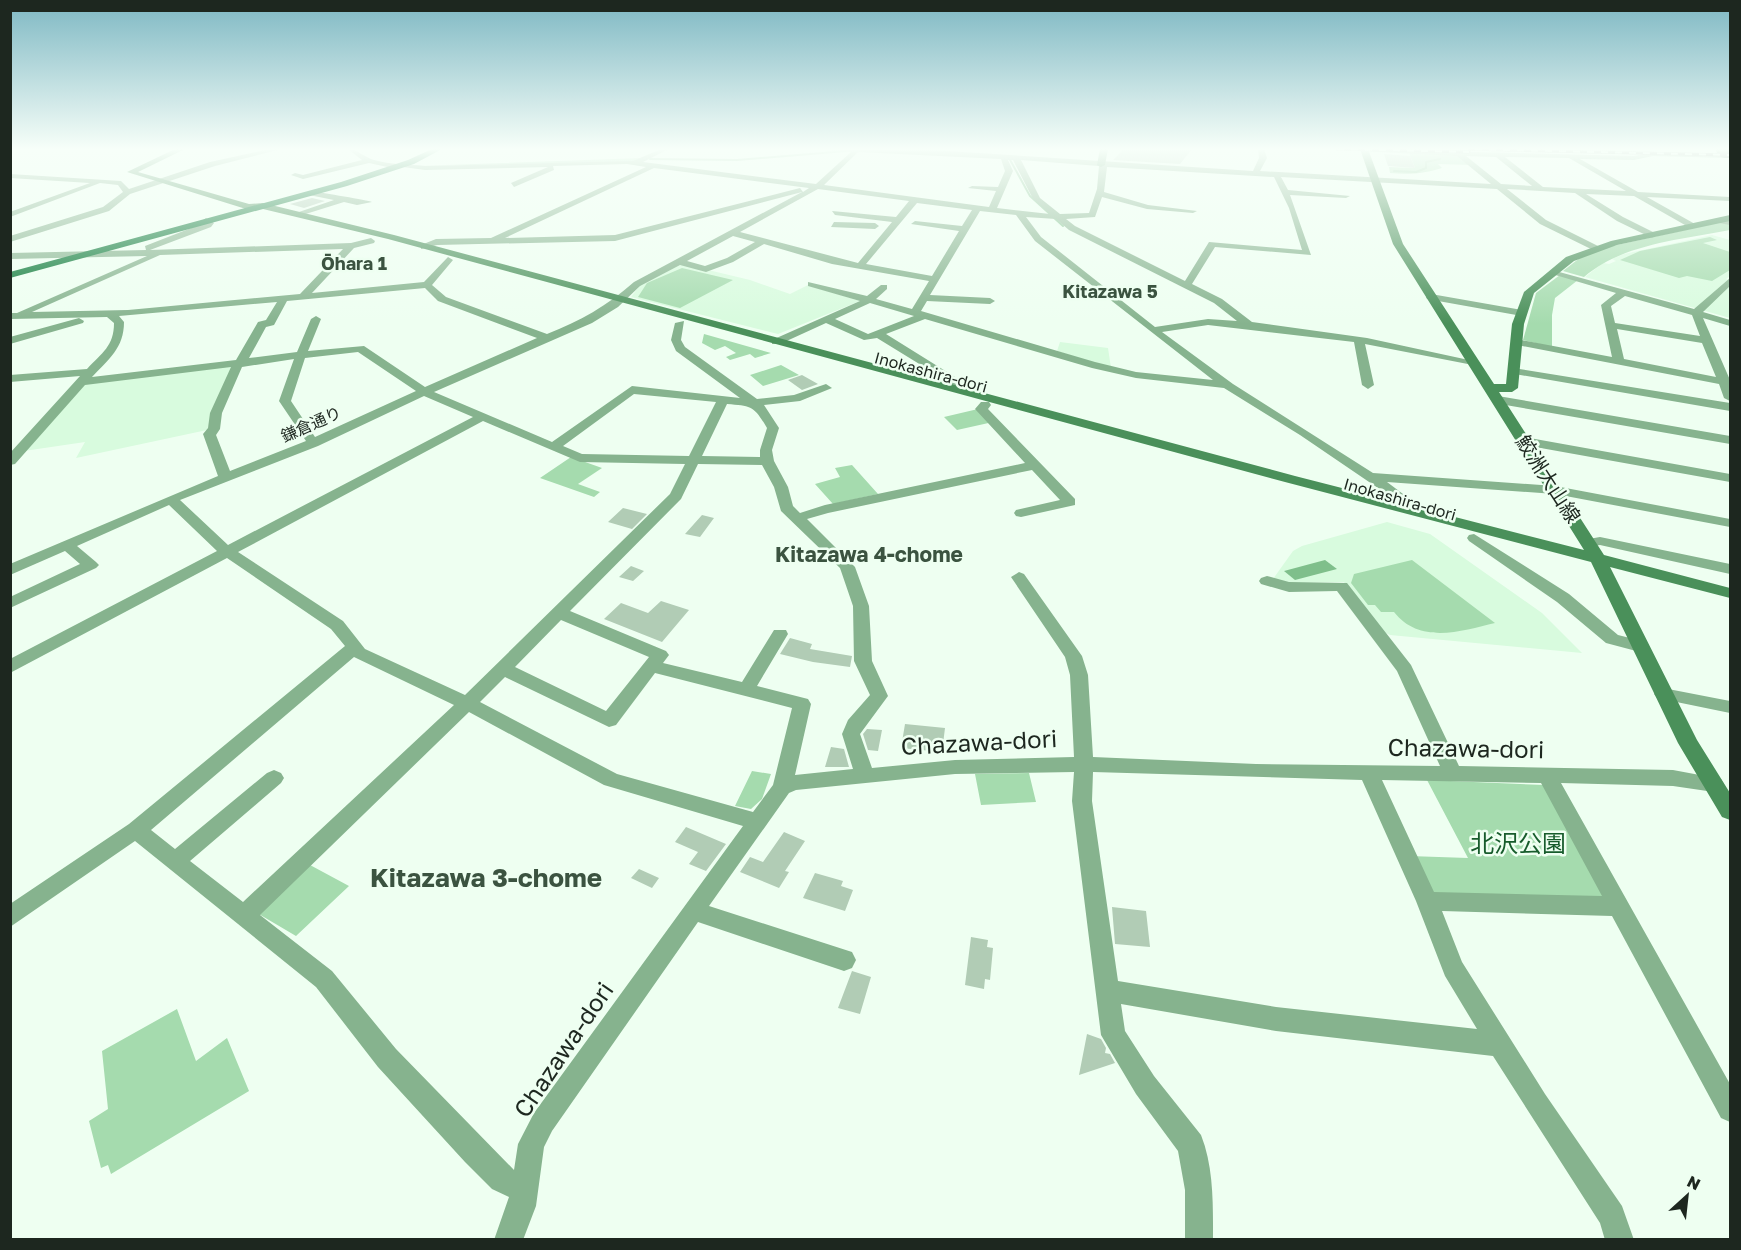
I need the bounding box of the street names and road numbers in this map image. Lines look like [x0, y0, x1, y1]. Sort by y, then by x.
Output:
street label: Inokashira-dori [872, 347, 990, 397]
street label: 鎌倉通り [278, 402, 344, 446]
street label: 鮫洲大山線 [1512, 430, 1586, 527]
street label: Inokashira-dori [1341, 473, 1459, 525]
street label: Chazawa-dori [900, 723, 1058, 760]
street label: Chazawa-dori [1387, 732, 1545, 763]
street label: Chazawa-dori [507, 976, 619, 1122]

